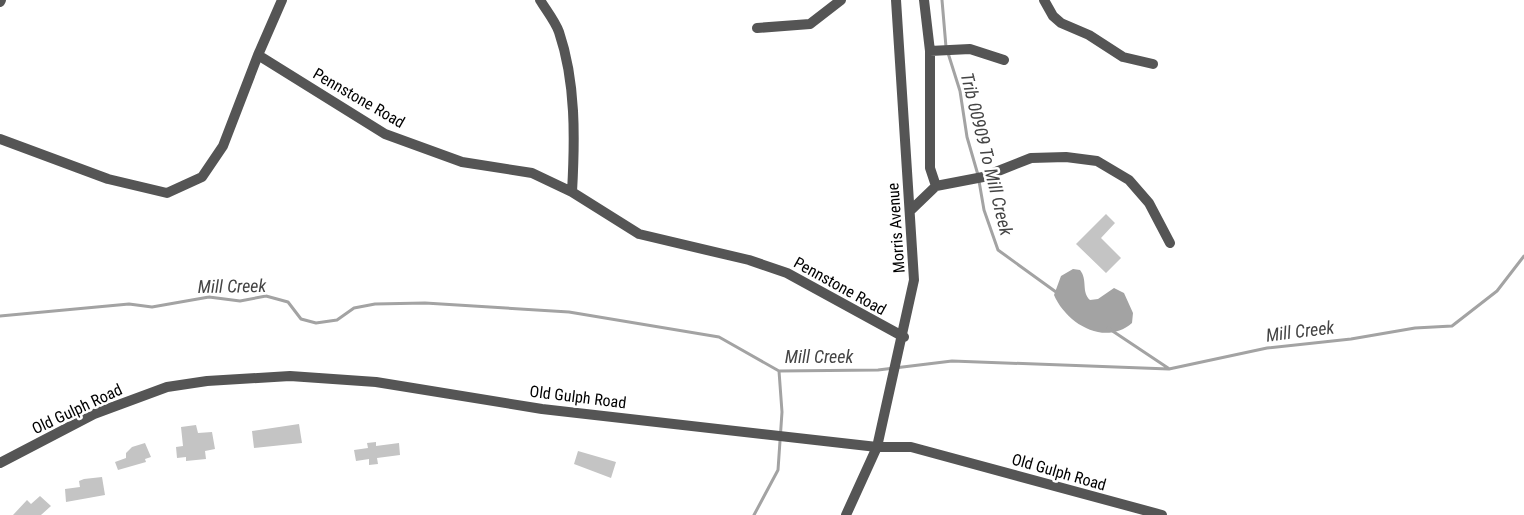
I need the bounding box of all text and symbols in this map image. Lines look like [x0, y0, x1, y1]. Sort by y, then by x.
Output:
street label: Pennstone Road [310, 64, 408, 132]
water label: Trib 00909 To Mill Creek [957, 70, 1018, 239]
street label: Morris Avenue [883, 182, 909, 274]
street label: Pennstone Road [790, 253, 890, 319]
water label: Mill Creek [198, 275, 268, 297]
water label: Mill Creek [1265, 316, 1336, 346]
water label: Mill Creek [785, 346, 854, 367]
street label: Old Gulph Road [29, 380, 125, 438]
street label: Old Gulph Road [529, 382, 627, 412]
street label: Old Gulph Road [1010, 449, 1108, 495]

